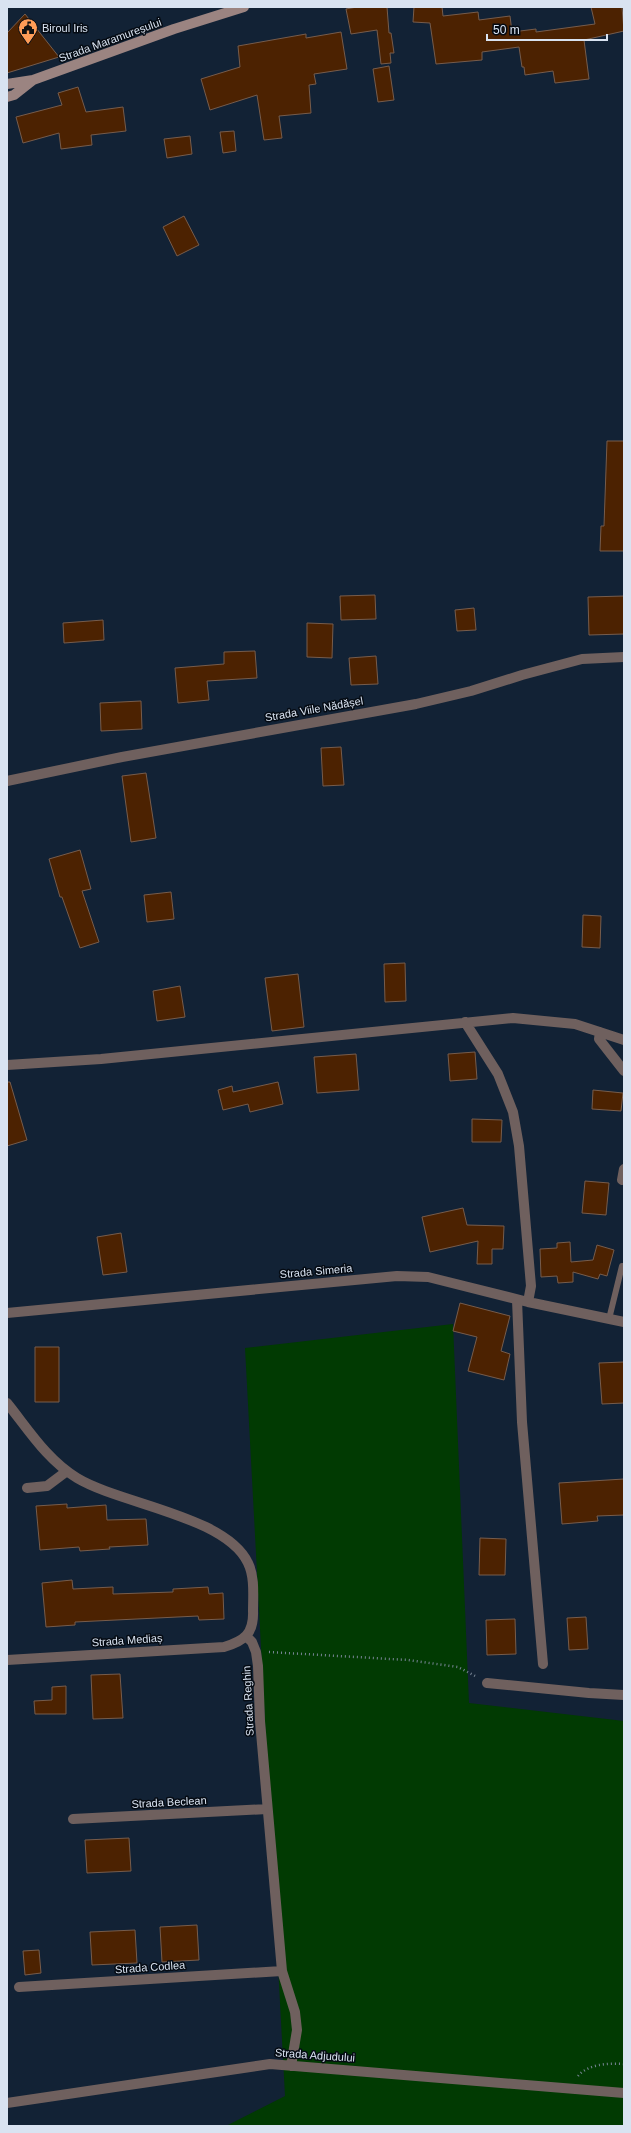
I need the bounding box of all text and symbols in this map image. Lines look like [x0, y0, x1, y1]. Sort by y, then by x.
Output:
street label: Strada Maramureșului [57, 16, 163, 64]
scale bar [487, 16, 607, 42]
public building icon: Biroul Iris [17, 17, 39, 45]
place label: Biroul Iris [42, 22, 88, 34]
text: 50 m [493, 23, 520, 37]
street label: Strada Viile Nădășel [264, 694, 364, 724]
street label: Strada Simeria [279, 1262, 354, 1280]
street label: Strada Mediaș [91, 1632, 163, 1648]
street label: Strada Reghin [240, 1666, 256, 1736]
street label: Strada Beclean [131, 1794, 207, 1810]
street label: Strada Codlea [115, 1959, 186, 1975]
street label: Strada Adjudului [275, 2046, 355, 2064]

